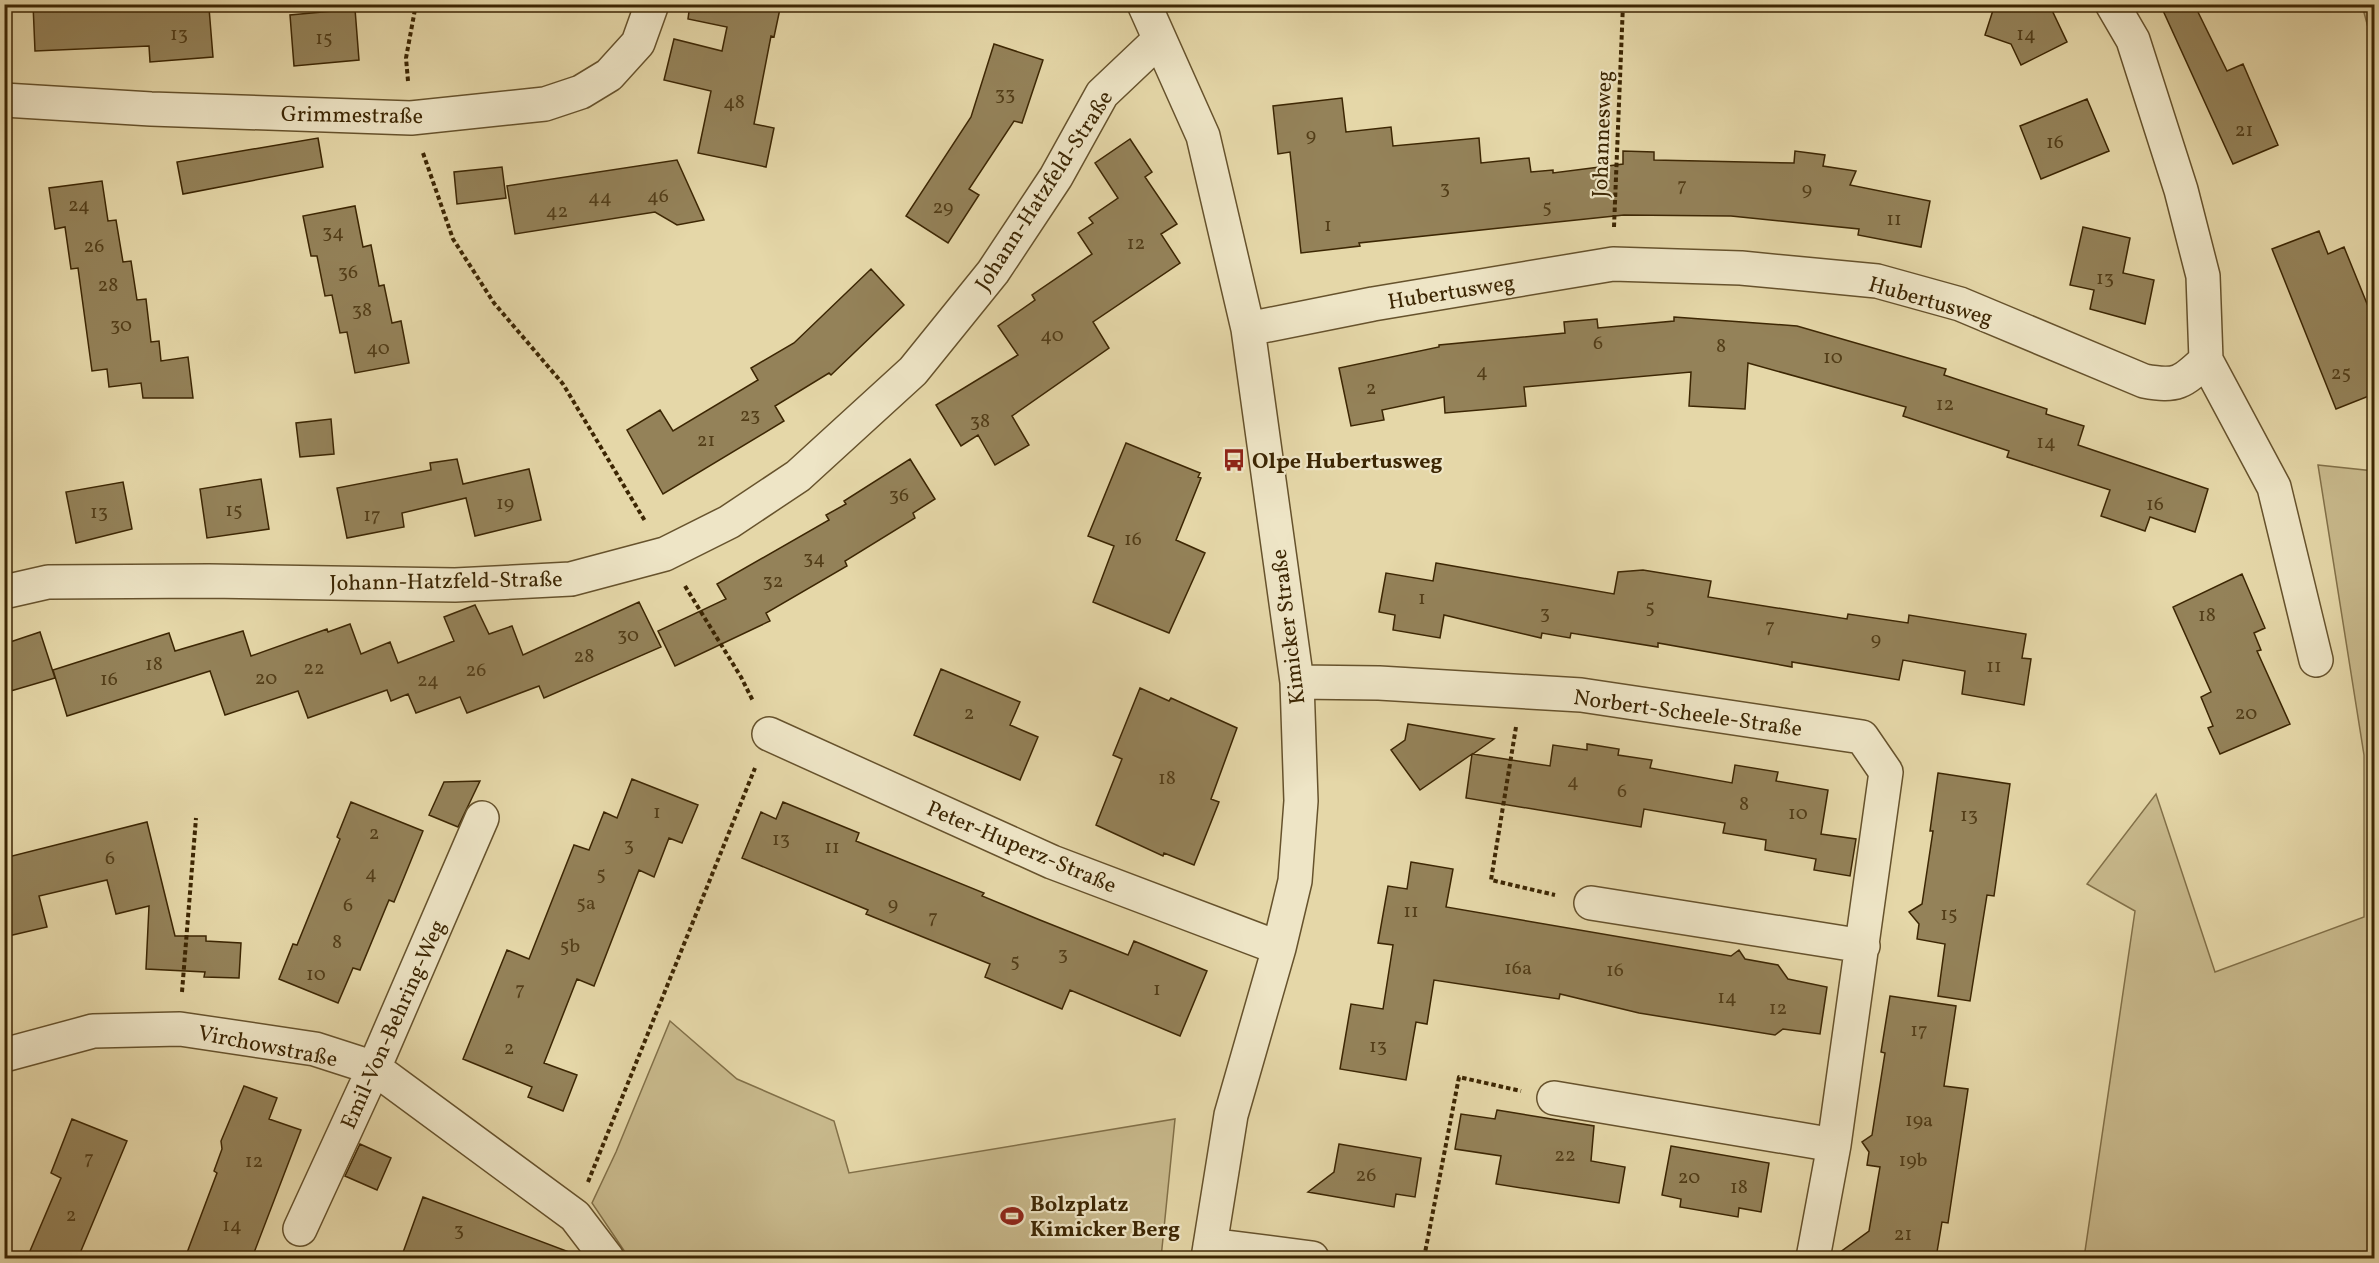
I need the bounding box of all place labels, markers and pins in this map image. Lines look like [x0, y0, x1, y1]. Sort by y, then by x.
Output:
bus stop icon: Olpe Hubertusweg [1221, 447, 1247, 473]
place label: Olpe Hubertusweg [1252, 447, 1442, 478]
place label: Bolzplatz Kimicker Berg [1030, 1190, 1180, 1246]
sports icon: Bolzplatz Kimicker Berg [999, 1203, 1025, 1229]

